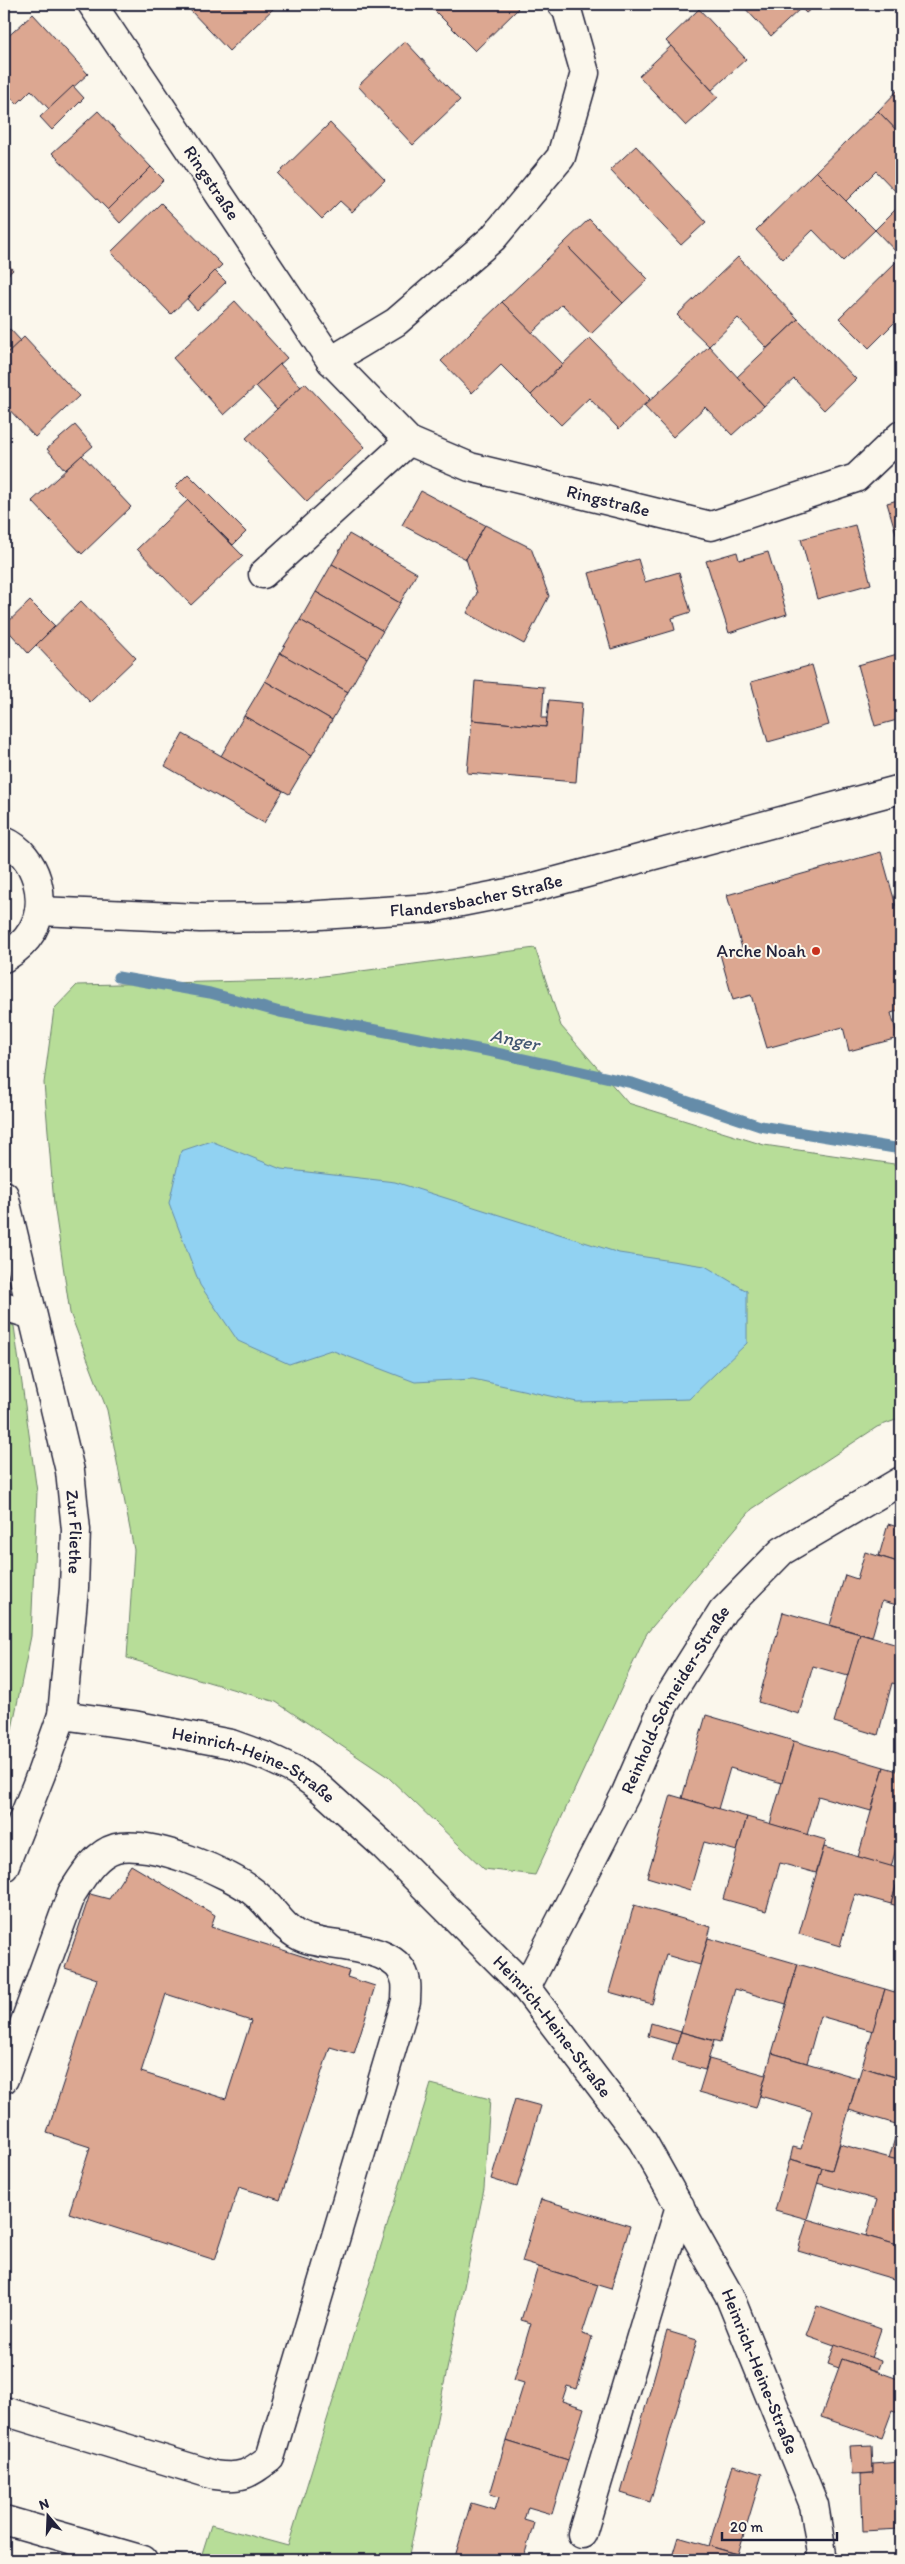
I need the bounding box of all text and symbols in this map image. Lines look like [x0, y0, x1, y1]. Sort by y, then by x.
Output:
street label: Ringstraße [179, 141, 244, 224]
street label: Ringstraße [564, 480, 652, 522]
street label: Flandersbacher Straße [389, 869, 565, 922]
place label: Arche Noah [717, 940, 806, 962]
marker: Arche Noah [810, 945, 822, 957]
water label: Anger [488, 1023, 544, 1056]
street label: Zur Fliethe [61, 1489, 87, 1574]
street label: Reinhold-Schneider-Straße [616, 1600, 734, 1797]
street label: Heinrich-Heine-Straße [170, 1722, 340, 1808]
street label: Heinrich-Heine-Straße [488, 1950, 616, 2102]
street label: Heinrich-Heine-Straße [717, 2285, 803, 2457]
north arrow [22, 2492, 72, 2542]
text: N [37, 2495, 51, 2514]
scale bar [722, 2509, 838, 2541]
text: 20 m [730, 2518, 764, 2536]

